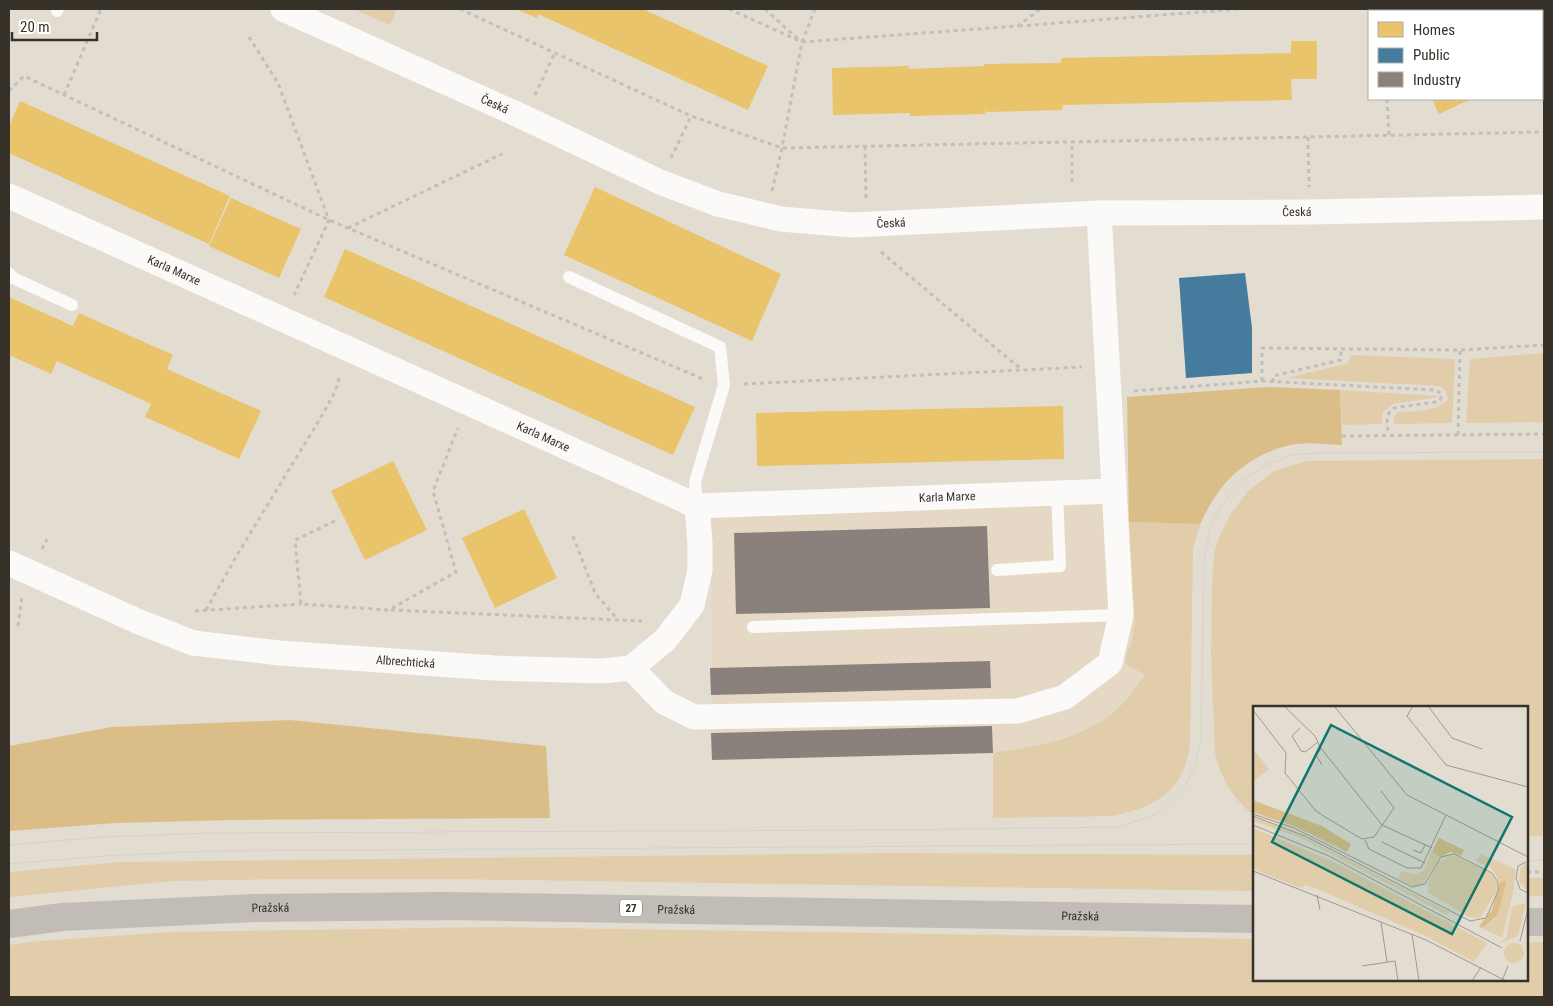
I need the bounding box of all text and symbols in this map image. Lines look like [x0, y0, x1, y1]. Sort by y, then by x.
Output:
scale bar [12, 10, 98, 42]
legend [1368, 10, 1543, 100]
text: 20 m [20, 18, 50, 36]
text: Homes [1413, 21, 1455, 39]
text: Public [1413, 46, 1450, 64]
text: Industry [1413, 71, 1461, 89]
street label: Česká [478, 91, 511, 117]
street label: Česká [1282, 204, 1312, 219]
street label: Česká [876, 215, 906, 231]
street label: Karla Marxe [145, 252, 203, 288]
street label: Karla Marxe [515, 419, 572, 455]
street label: Karla Marxe [919, 489, 976, 505]
street label: Albrechtická [375, 653, 436, 671]
inset map [1253, 706, 1528, 981]
road number: 27 [620, 900, 642, 916]
street label: Pražská [251, 901, 290, 915]
street label: Pražská [657, 902, 696, 917]
street label: Pražská [1061, 909, 1099, 924]

